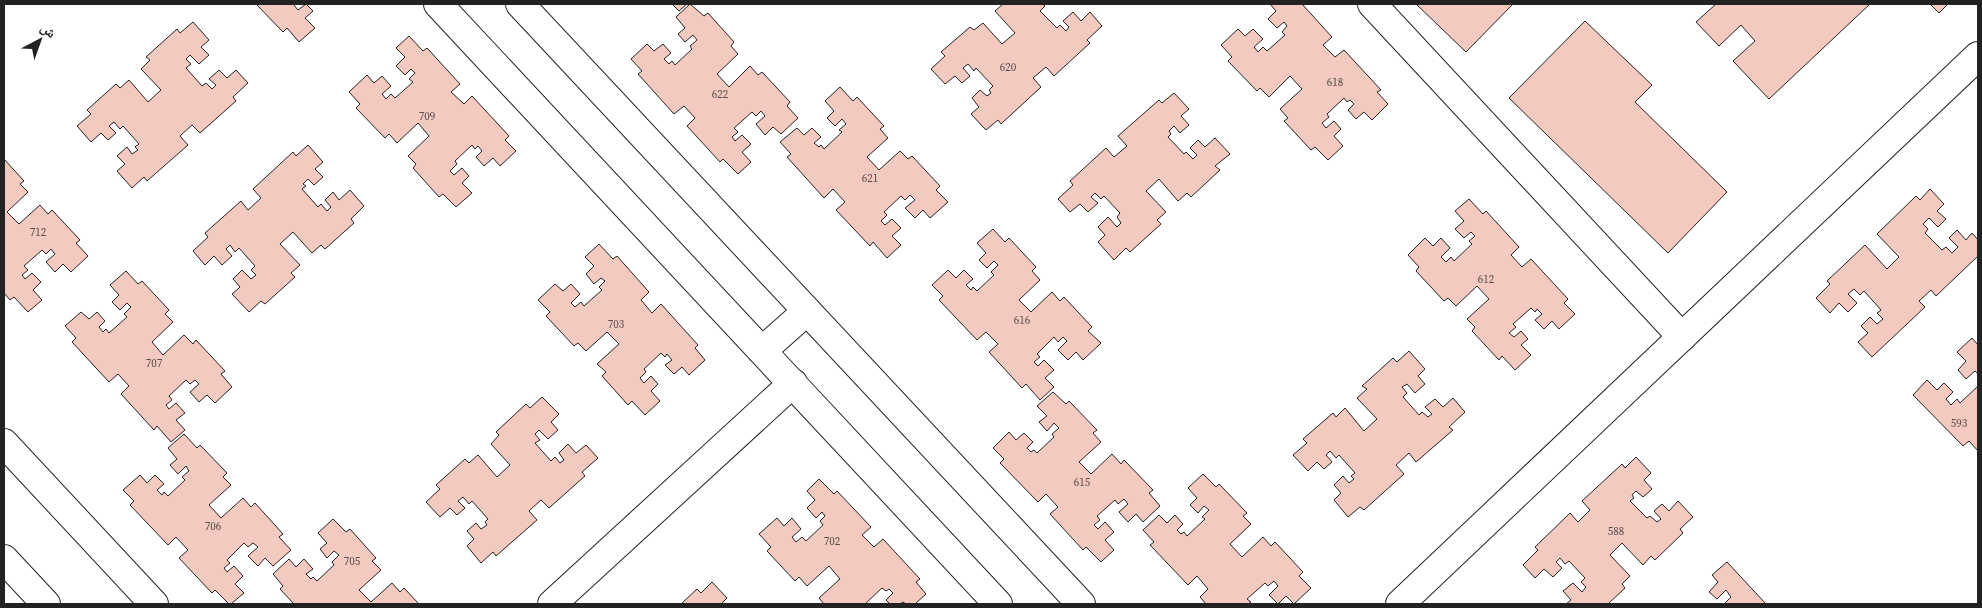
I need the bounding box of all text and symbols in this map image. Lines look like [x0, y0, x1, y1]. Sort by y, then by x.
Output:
north arrow [15, 15, 65, 65]
text: ش [36, 18, 61, 43]
house number: 620 [1000, 60, 1017, 75]
house number: 618 [1327, 75, 1343, 90]
house number: 622 [712, 87, 729, 102]
house number: 709 [419, 109, 435, 124]
house number: 621 [862, 171, 878, 186]
house number: 712 [30, 225, 47, 240]
house number: 612 [1478, 272, 1495, 287]
house number: 616 [1014, 313, 1031, 328]
house number: 703 [608, 317, 625, 332]
house number: 707 [146, 356, 163, 371]
house number: 593 [1951, 416, 1968, 431]
house number: 615 [1074, 475, 1091, 490]
house number: 706 [205, 519, 222, 534]
house number: 588 [1608, 524, 1624, 539]
house number: 702 [824, 534, 841, 549]
house number: 705 [344, 554, 361, 569]

